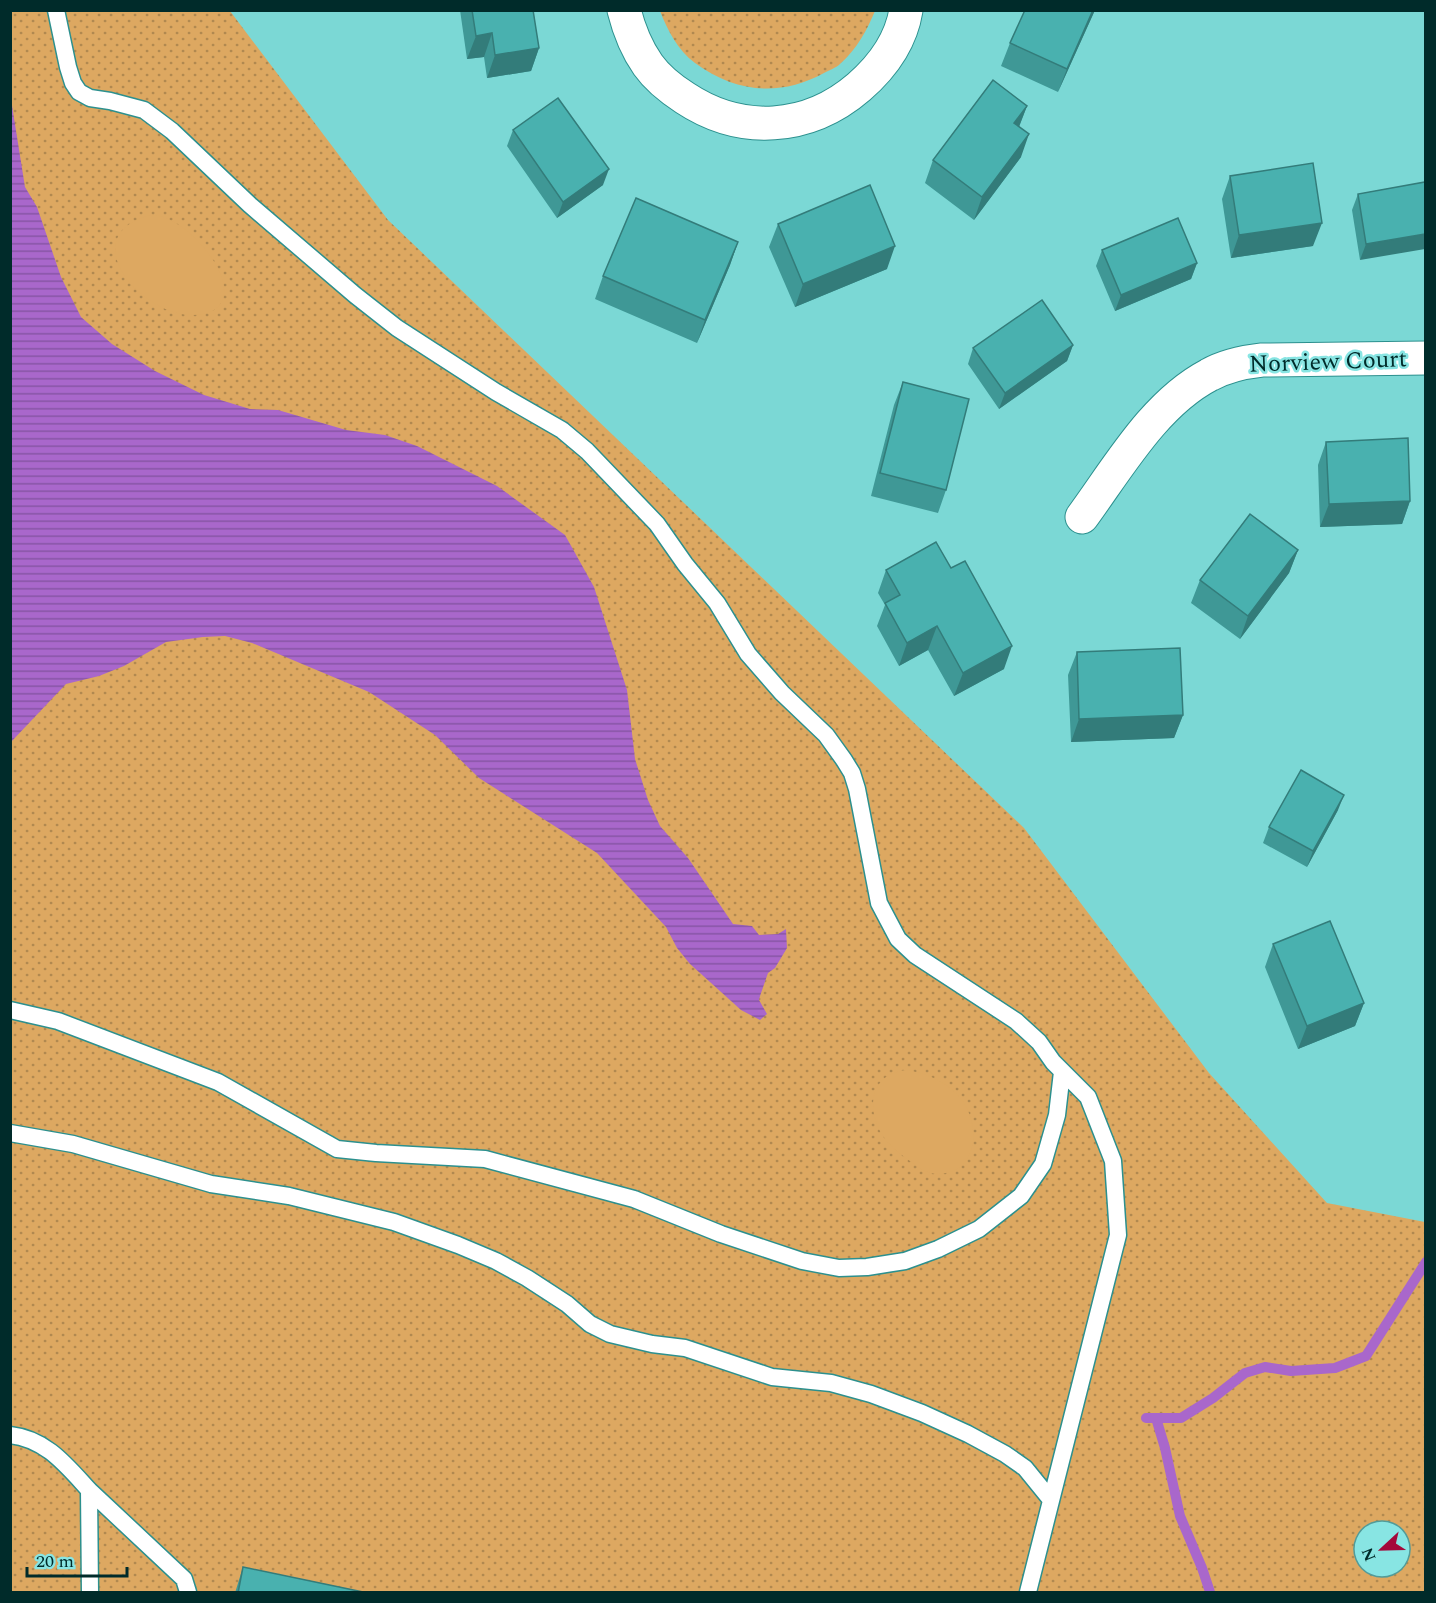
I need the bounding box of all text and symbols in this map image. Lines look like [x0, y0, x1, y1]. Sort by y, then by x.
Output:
street label: Norview Court [1248, 341, 1408, 383]
north arrow [1352, 1519, 1412, 1579]
scale bar [27, 1540, 128, 1578]
text: N [1355, 1544, 1383, 1565]
text: 20 m [36, 1548, 74, 1575]

